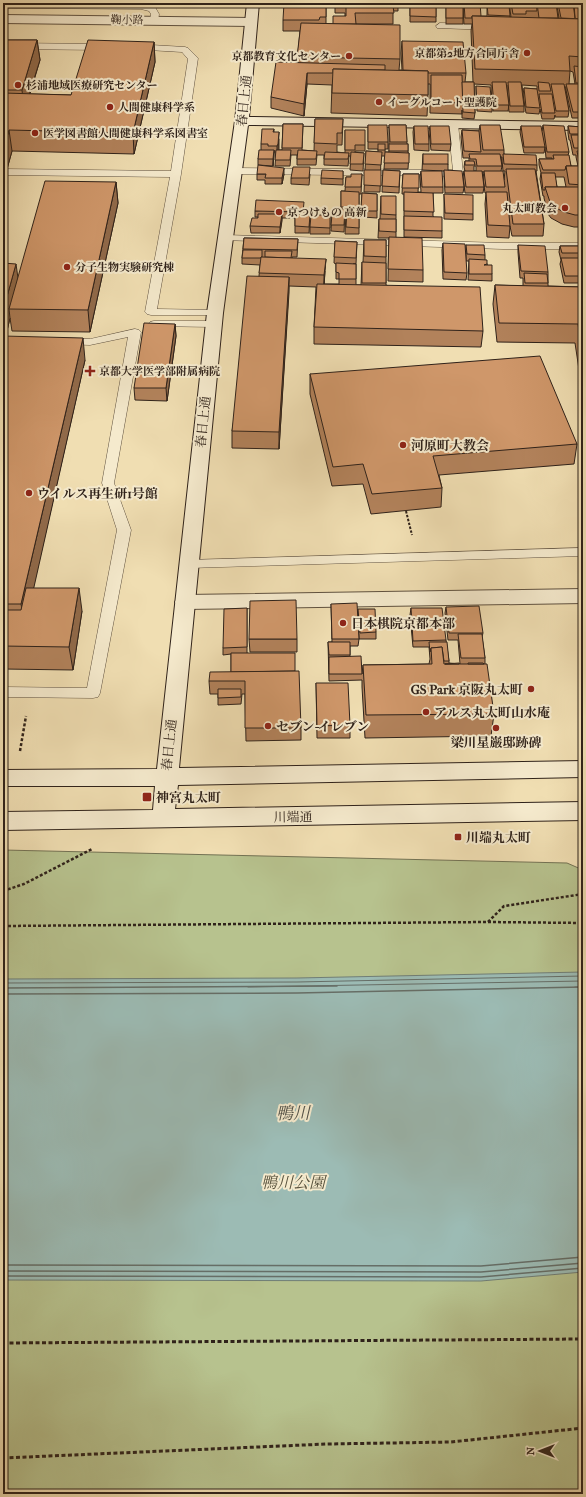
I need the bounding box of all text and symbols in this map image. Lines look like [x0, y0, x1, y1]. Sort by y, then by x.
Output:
street label: 鞠小路 [110, 13, 144, 27]
place label: 京都第2地方合同庁舎 [414, 47, 520, 60]
marker: 京都第2地方合同庁舎 [522, 48, 532, 58]
place label: 京都教育文化センター [231, 50, 341, 63]
marker: 京都教育文化センター [344, 51, 354, 61]
street label: 春日上通 [234, 74, 254, 128]
place label: 杉浦地域医療研究センター [26, 79, 158, 92]
marker: 杉浦地域医療研究センター [13, 80, 23, 90]
place label: イーグルコート聖護院 [387, 96, 497, 109]
marker: イーグルコート聖護院 [374, 97, 384, 107]
place label: 人間健康科学系 [118, 101, 195, 114]
marker: 人間健康科学系 [105, 102, 115, 112]
place label: 医学図書館人間健康科学系図書室 [43, 127, 208, 140]
marker: 医学図書館人間健康科学系図書室 [30, 128, 40, 138]
place label: 丸太町教会 [502, 202, 557, 215]
marker: 丸太町教会 [560, 203, 570, 213]
place label: 京つけもの 高新 [287, 206, 367, 219]
marker: 京つけもの 高新 [274, 207, 284, 217]
place label: 分子生物実験研究棟 [75, 261, 174, 274]
marker: 分子生物実験研究棟 [62, 262, 72, 272]
marker: 京都大学医学部附属病院 [84, 365, 96, 377]
place label: 京都大学医学部附属病院 [99, 365, 220, 378]
street label: 春日上通 [193, 395, 213, 449]
place label: 河原町大教会 [411, 438, 489, 453]
marker: 河原町大教会 [398, 440, 408, 450]
place label: ウイルス再生研1号館 [37, 486, 158, 501]
marker: ウイルス再生研1号館 [24, 488, 34, 498]
place label: 日本棋院京都本部 [351, 616, 455, 631]
marker: 日本棋院京都本部 [338, 618, 348, 628]
place label: GS Park 京阪丸太町 [411, 682, 523, 697]
marker: GS Park 京阪丸太町 [526, 684, 536, 694]
place label: アルス丸太町山水庵 [434, 705, 550, 720]
marker: アルス丸太町山水庵 [421, 707, 431, 717]
street label: 春日上通 [159, 718, 179, 772]
place label: セブン-イレブン [276, 719, 369, 734]
marker: セブン-イレブン [263, 721, 273, 731]
marker: 梁川星巌邸跡碑 [491, 723, 501, 733]
place label: 梁川星巌邸跡碑 [450, 735, 542, 750]
place label: 神宮丸太町 [156, 790, 221, 805]
marker: 神宮丸太町 [141, 791, 153, 803]
street label: 川端通 [273, 809, 313, 825]
place label: 川端丸太町 [466, 830, 531, 845]
marker: 川端丸太町 [453, 832, 463, 842]
water label: 鴨川 [276, 1103, 312, 1123]
park label: 鴨川公園 [261, 1173, 328, 1192]
north arrow [520, 1431, 560, 1471]
text: N [524, 1446, 537, 1455]

